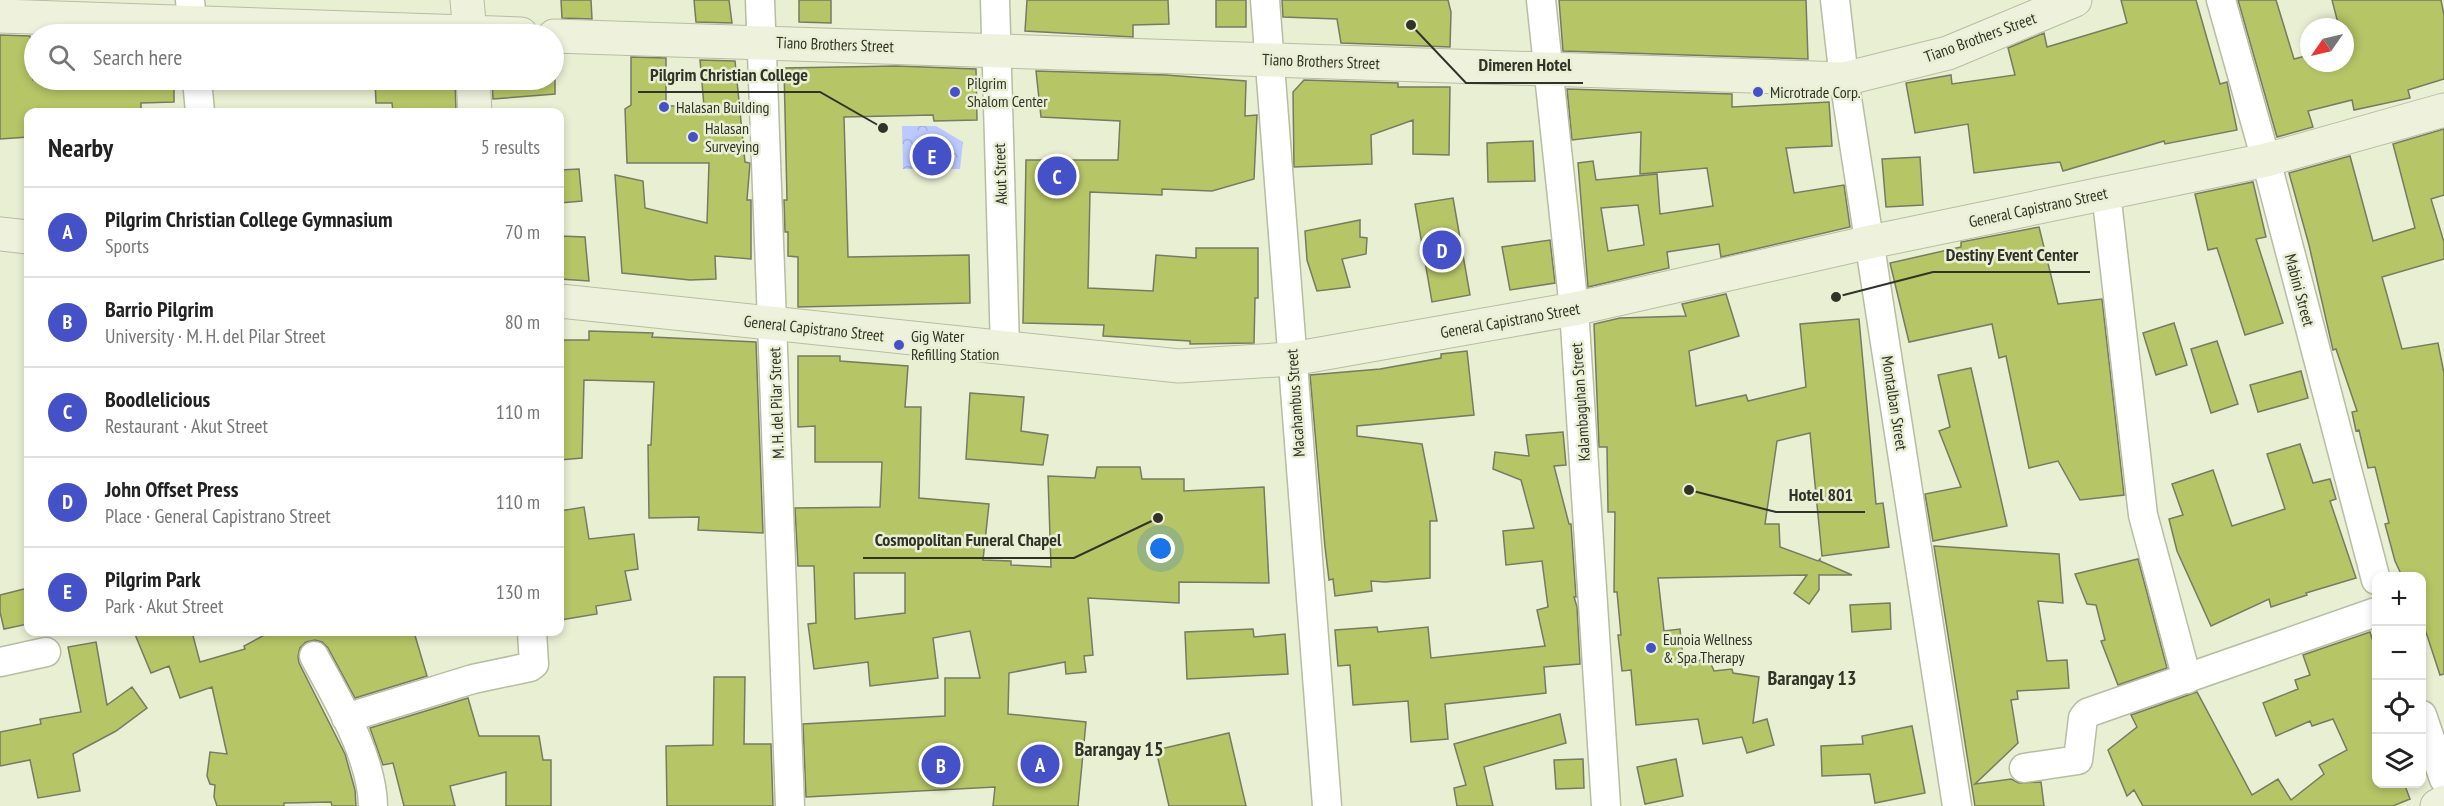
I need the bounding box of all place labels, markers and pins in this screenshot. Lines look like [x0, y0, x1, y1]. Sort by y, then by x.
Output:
callout: Dimeren Hotel [1466, 47, 1583, 83]
callout: Pilgrim Christian College [638, 56, 820, 92]
place label: Pilgrim Shalom Center [967, 73, 1048, 111]
place label: Microtrade Corp. [1770, 82, 1861, 102]
marker: Pilgrim Shalom Center [948, 85, 962, 99]
marker: Microtrade Corp. [1751, 85, 1765, 99]
place label: Halasan Building [676, 97, 769, 117]
marker: Halasan Building [657, 100, 671, 114]
place label: Halasan Surveying [705, 118, 759, 156]
marker: Halasan Surveying [686, 130, 700, 144]
pin: E [912, 134, 952, 178]
pin: C [1038, 154, 1076, 198]
pin: D [1422, 228, 1462, 272]
callout: Destiny Event Center [1933, 236, 2090, 272]
place label: Gig Water Refilling Station [911, 326, 999, 364]
marker: Gig Water Refilling Station [892, 338, 906, 352]
callout: Hotel 801 [1776, 476, 1865, 512]
callout: Cosmopolitan Funeral Chapel [863, 522, 1074, 558]
place label: Eunoia Wellness & Spa Therapy [1663, 629, 1752, 667]
marker: Eunoia Wellness & Spa Therapy [1644, 641, 1658, 655]
pin: B [922, 742, 960, 788]
pin: A [1020, 742, 1060, 786]

